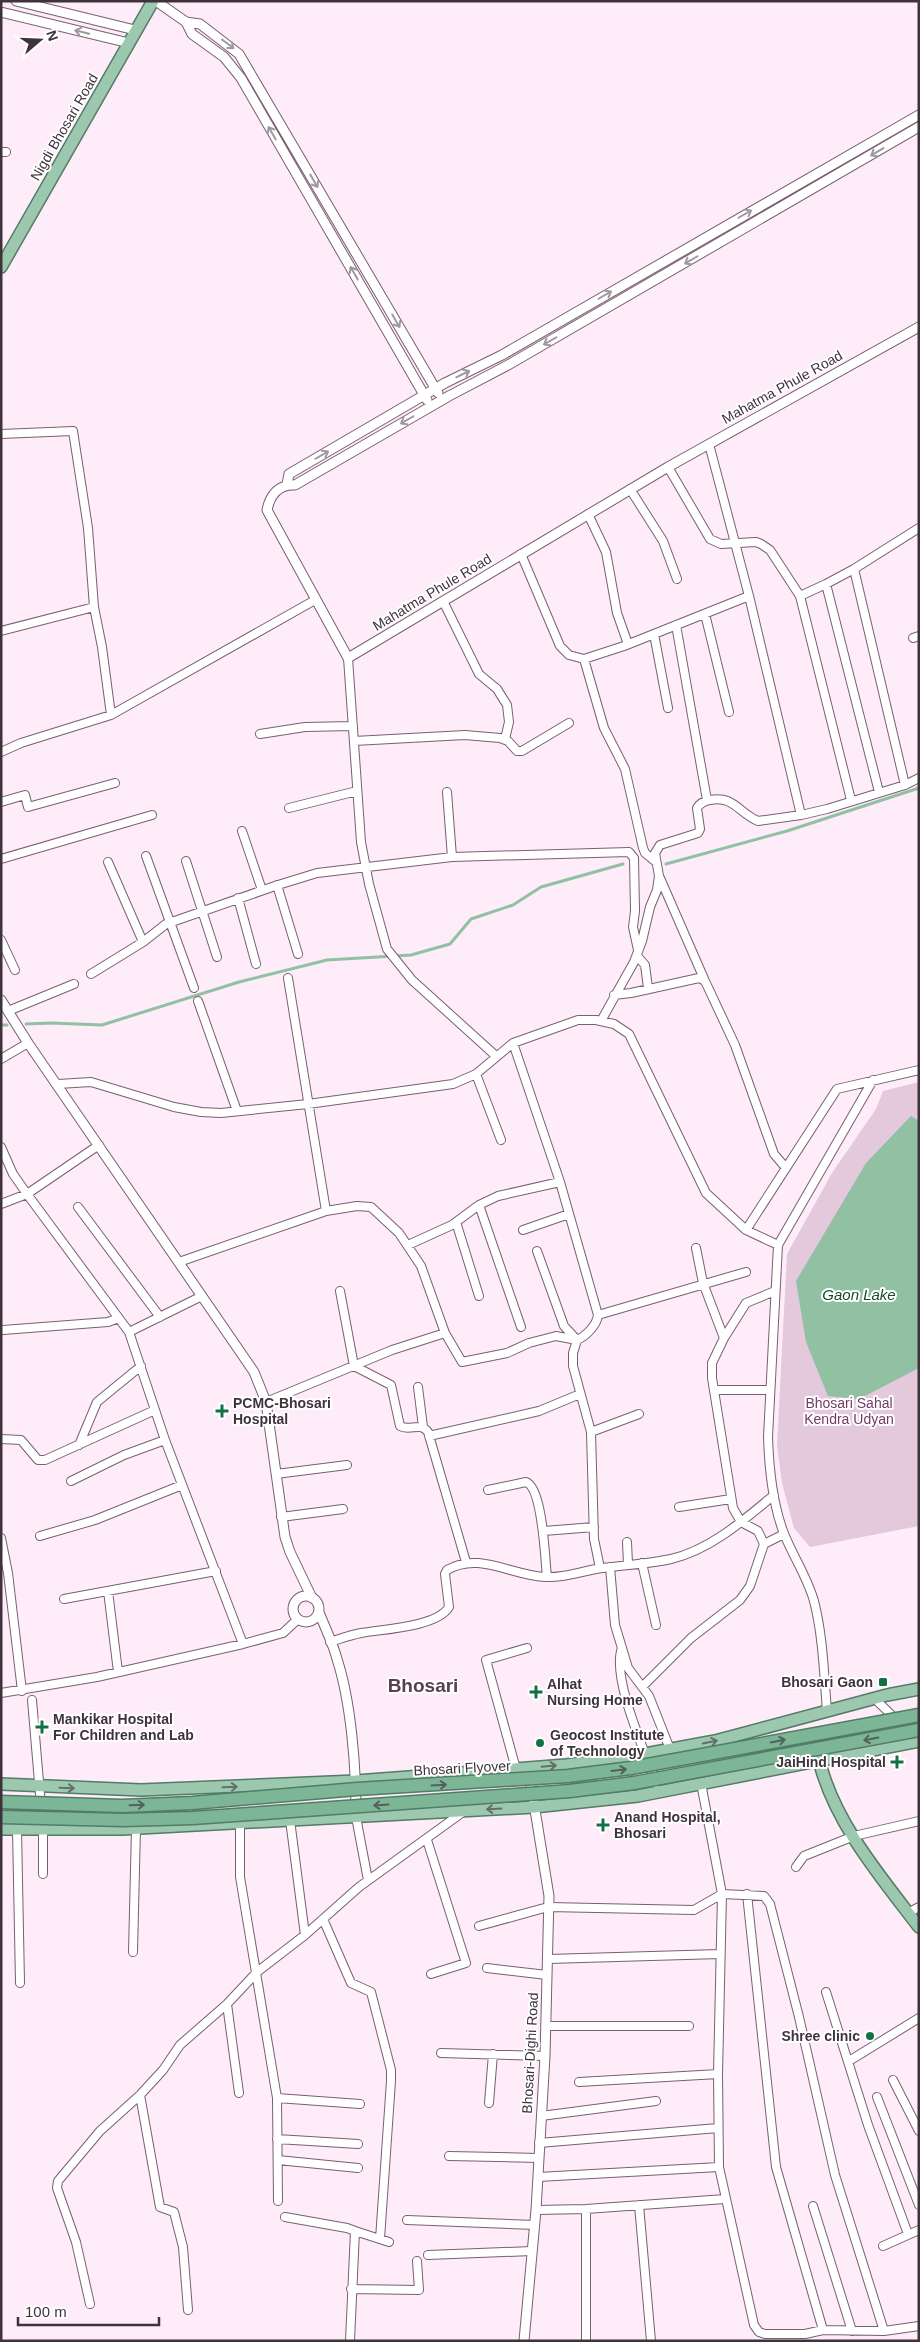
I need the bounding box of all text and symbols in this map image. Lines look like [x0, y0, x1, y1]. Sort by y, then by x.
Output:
north arrow [15, 15, 65, 65]
one-way arrow [74, 26, 90, 36]
text: N [43, 28, 62, 43]
one-way arrow [221, 39, 235, 49]
street label: Nigdi Bhosari Road [27, 71, 101, 183]
one-way arrow [267, 126, 277, 140]
one-way arrow [870, 147, 884, 157]
one-way arrow [310, 173, 320, 187]
one-way arrow [738, 209, 753, 219]
one-way arrow [684, 255, 698, 265]
one-way arrow [348, 267, 358, 281]
one-way arrow [597, 290, 611, 300]
one-way arrow [391, 314, 401, 328]
one-way arrow [543, 336, 558, 346]
street label: Mahatma Phule Road [719, 347, 845, 427]
one-way arrow [455, 369, 470, 378]
one-way arrow [400, 415, 415, 425]
one-way arrow [314, 450, 329, 460]
street label: Mahatma Phule Road [370, 550, 494, 634]
water label: Gaon Lake [822, 1286, 896, 1303]
place label: PCMC-Bhosari Hospital [233, 1395, 331, 1427]
park label: Bhosari Sahal Kendra Udyan [804, 1395, 894, 1427]
marker: PCMC-Bhosari Hospital [215, 1404, 229, 1418]
place label: Bhosari Gaon [781, 1674, 873, 1690]
district label: Bhosari [388, 1675, 458, 1696]
place label: Alhat Nursing Home [547, 1676, 643, 1708]
marker: Bhosari Gaon [877, 1676, 889, 1688]
marker: Alhat Nursing Home [529, 1685, 543, 1699]
place label: Mankikar Hospital For Children and Lab [53, 1711, 194, 1743]
marker: Mankikar Hospital For Children and Lab [35, 1720, 49, 1734]
place label: Geocost Institute of Technology [550, 1727, 665, 1759]
one-way arrow [863, 1734, 879, 1744]
one-way arrow [701, 1736, 717, 1746]
one-way arrow [770, 1736, 786, 1746]
marker: Geocost Institute of Technology [534, 1737, 546, 1749]
place label: JaiHind Hospital [776, 1754, 886, 1770]
marker: JaiHind Hospital [890, 1755, 904, 1769]
street label: Bhosari Flyover [413, 1757, 511, 1779]
one-way arrow [541, 1761, 557, 1771]
one-way arrow [610, 1765, 626, 1775]
one-way arrow [431, 1780, 447, 1789]
one-way arrow [222, 1782, 238, 1791]
one-way arrow [59, 1783, 75, 1792]
one-way arrow [129, 1800, 145, 1810]
one-way arrow [373, 1800, 389, 1809]
one-way arrow [486, 1804, 502, 1813]
place label: Anand Hospital, Bhosari [614, 1809, 721, 1841]
marker: Anand Hospital, Bhosari [596, 1818, 610, 1832]
street label: Bhosari-Dighi Road [519, 1992, 541, 2114]
place label: Shree clinic [781, 2028, 860, 2044]
marker: Shree clinic [864, 2030, 876, 2042]
scale bar [18, 2294, 159, 2326]
text: 100 m [25, 2303, 67, 2320]

